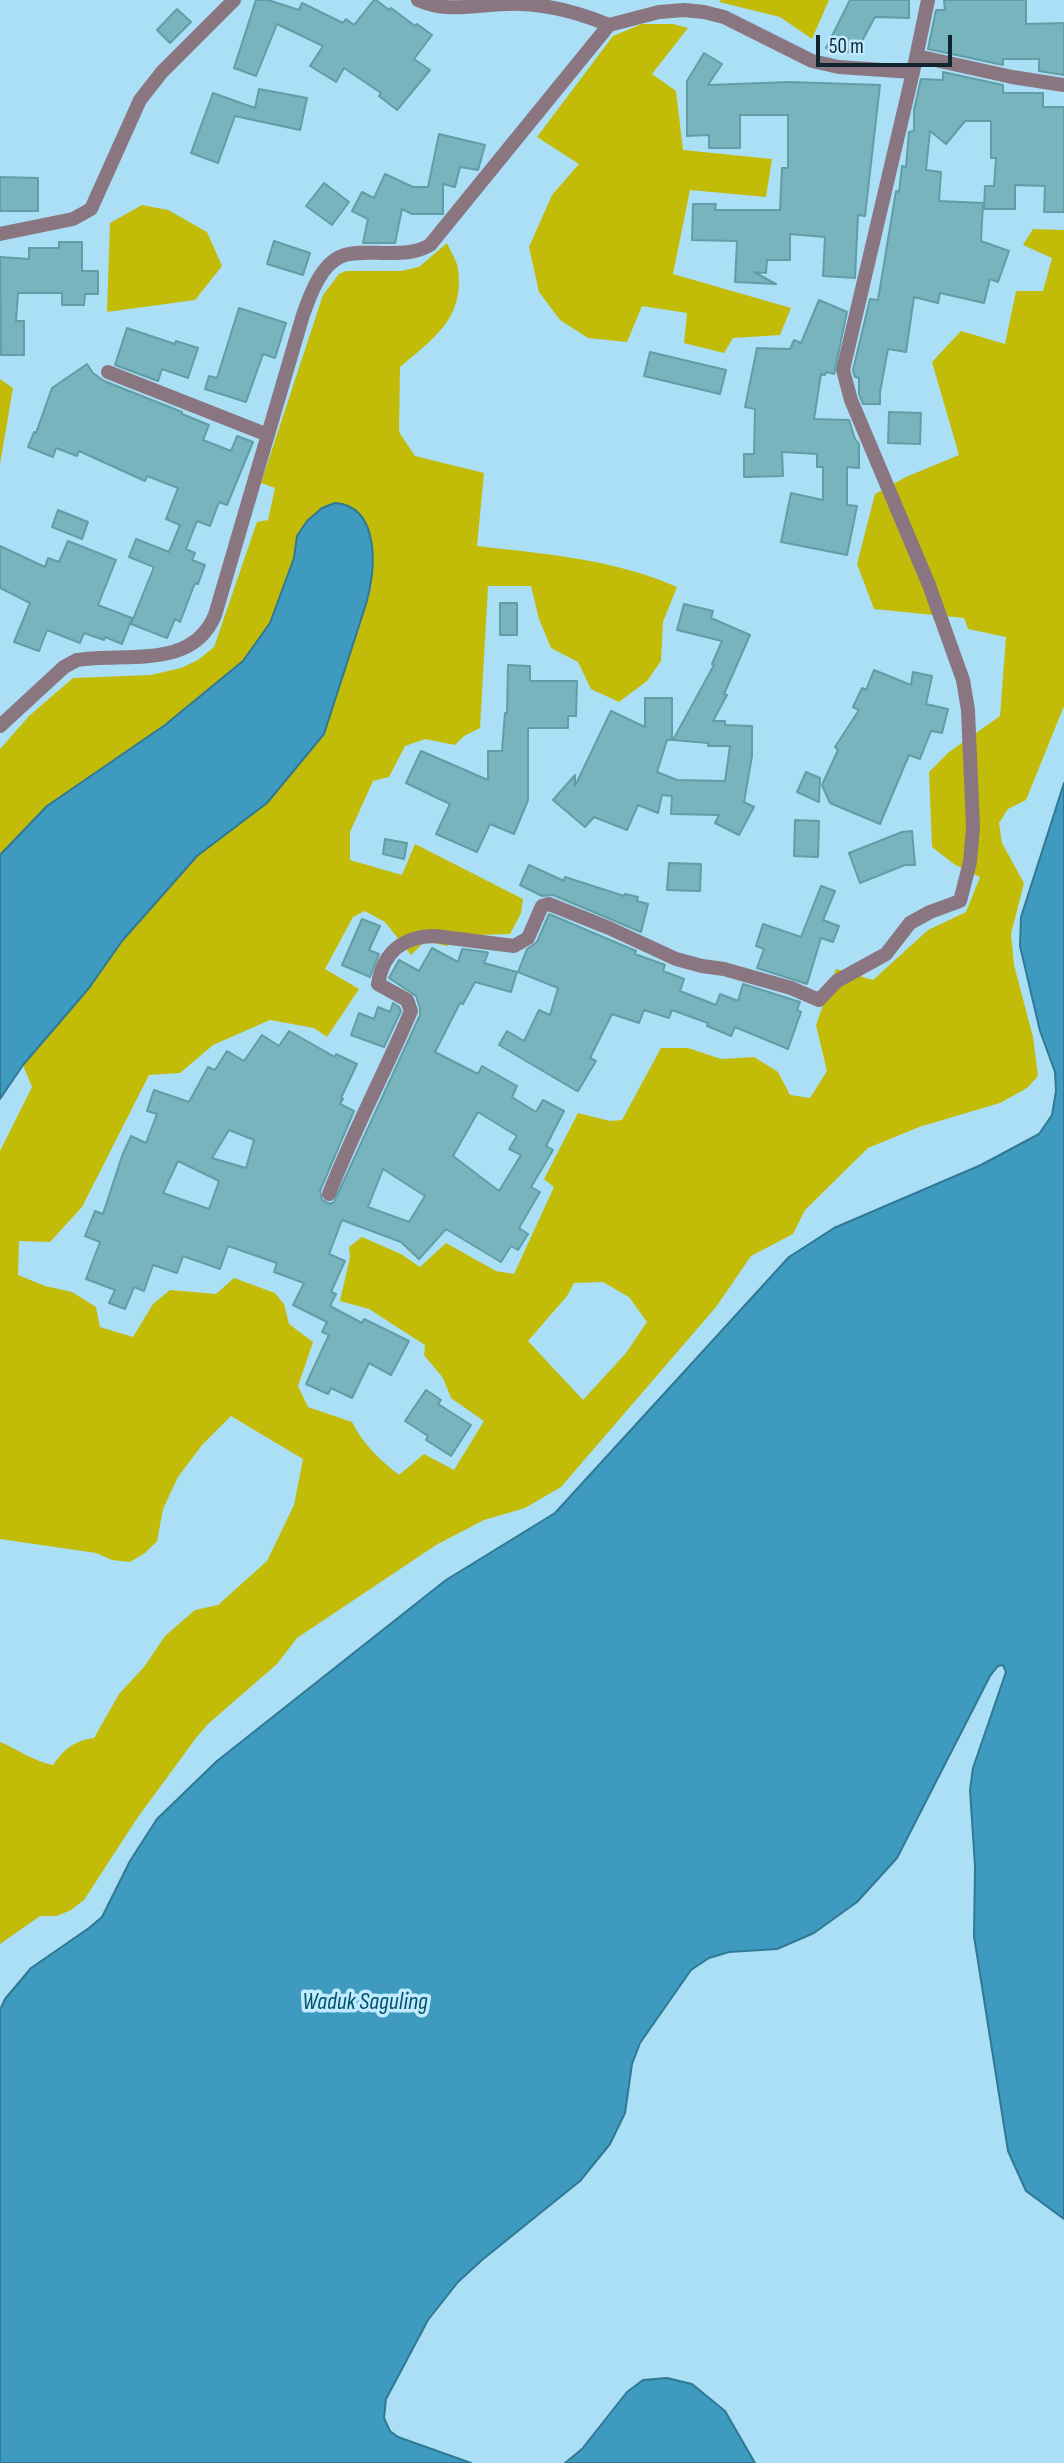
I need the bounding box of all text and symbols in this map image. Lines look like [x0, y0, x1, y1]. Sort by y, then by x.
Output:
scale bar [819, 21, 956, 65]
text: 50 m [829, 34, 864, 59]
water label: Waduk Saguling [302, 1989, 428, 2017]

